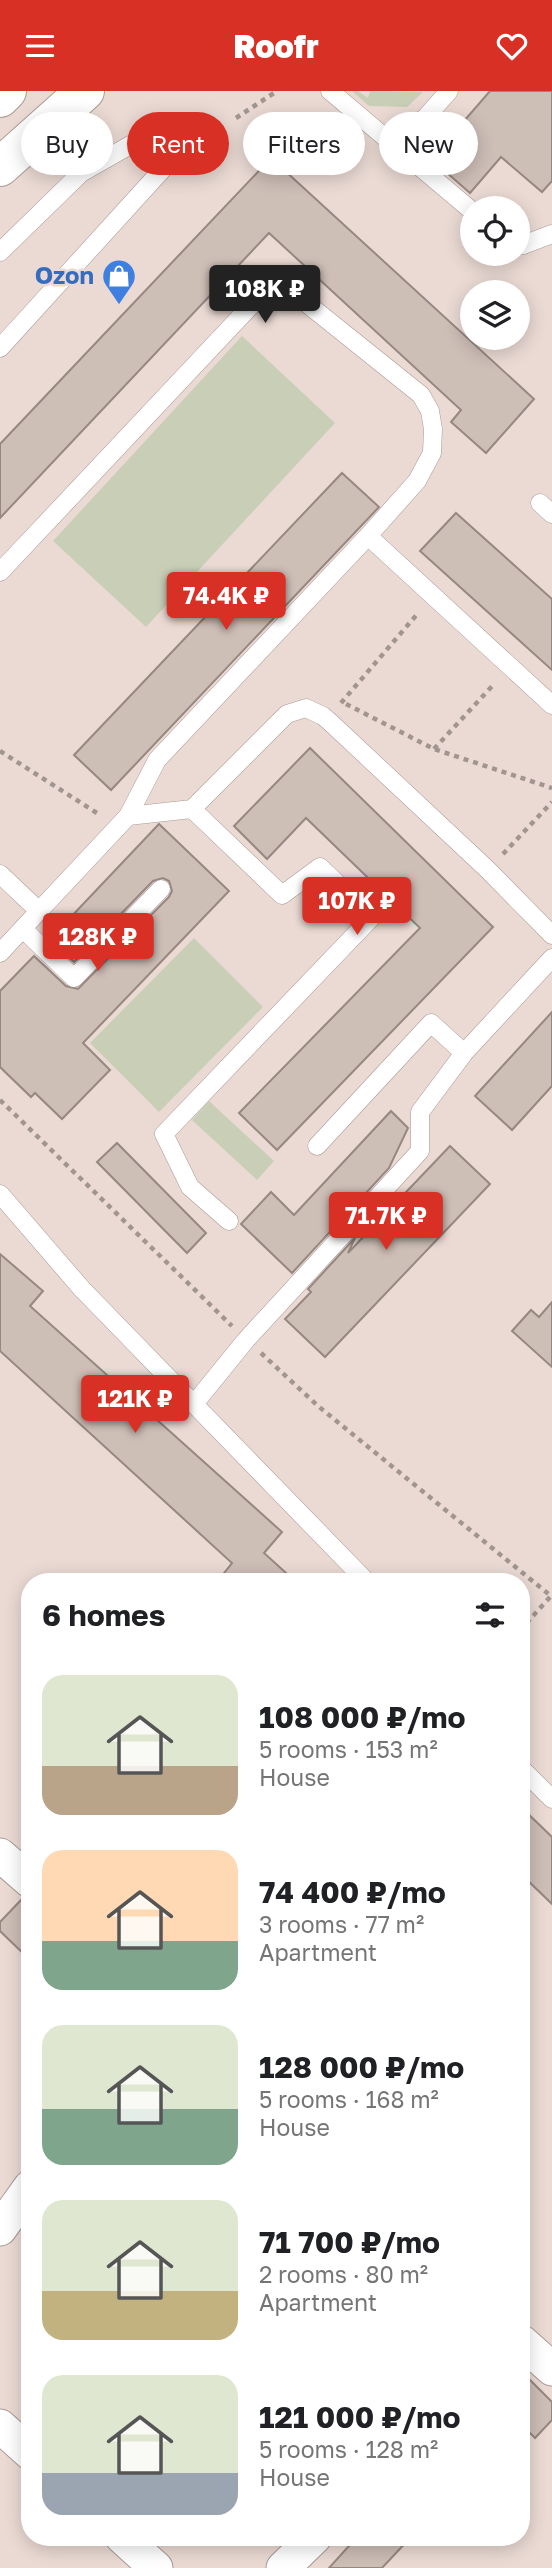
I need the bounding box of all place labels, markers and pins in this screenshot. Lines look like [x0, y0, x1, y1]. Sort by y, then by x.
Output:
shop icon: Ozon [100, 257, 138, 306]
place label: Ozon [35, 260, 94, 289]
pin: 108K ₽ [208, 265, 322, 325]
pin: 74.4K ₽ [161, 573, 291, 632]
pin: 107K ₽ [300, 877, 414, 937]
pin: 128K ₽ [41, 913, 155, 973]
pin: 71.7K ₽ [321, 1193, 451, 1252]
pin: 121K ₽ [78, 1375, 192, 1435]

